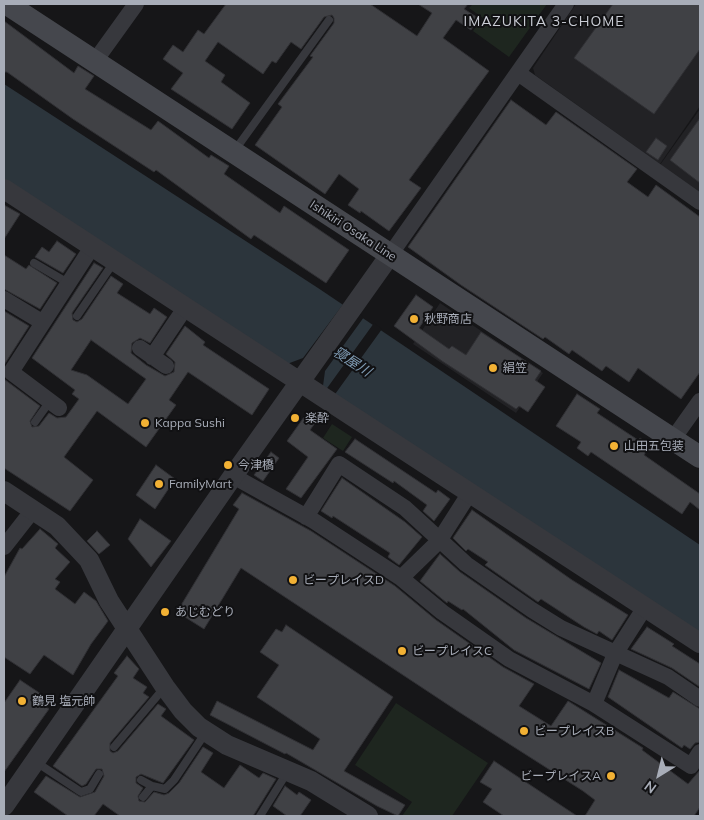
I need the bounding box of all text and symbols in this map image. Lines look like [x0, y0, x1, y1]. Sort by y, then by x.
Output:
district label: IMAZUKITA 3-CHOME [461, 14, 627, 30]
street label: Ishikiri Osaka Line [307, 198, 399, 264]
place label: 秋野商店 [424, 312, 472, 326]
marker: 秋野商店 [408, 313, 420, 325]
water label: 寝屋川 [330, 344, 374, 380]
place label: 絹笠 [503, 361, 527, 375]
marker: 絹笠 [487, 362, 499, 374]
place label: 楽酔 [305, 411, 329, 425]
marker: 楽酔 [289, 412, 301, 424]
place label: Kappa Sushi [155, 416, 225, 430]
marker: Kappa Sushi [139, 417, 151, 429]
place label: 山田五包装 [624, 439, 684, 453]
marker: 山田五包装 [608, 440, 620, 452]
place label: 今津橋 [238, 458, 274, 472]
marker: 今津橋 [222, 459, 234, 471]
place label: FamilyMart [169, 477, 232, 491]
marker: FamilyMart [153, 478, 165, 490]
place label: ビープレイスD [303, 573, 384, 587]
marker: ビープレイスD [287, 574, 299, 586]
place label: あじむどり [175, 605, 235, 619]
marker: あじむどり [159, 606, 171, 618]
place label: ビープレイスC [412, 644, 492, 658]
marker: ビープレイスC [396, 645, 408, 657]
place label: 鶴見 塩元帥 [32, 694, 95, 708]
marker: 鶴見 塩元帥 [16, 695, 28, 707]
place label: ビープレイスB [534, 724, 614, 738]
marker: ビープレイスB [518, 725, 530, 737]
north arrow [634, 750, 684, 800]
place label: ビープレイスA [520, 769, 601, 783]
marker: ビープレイスA [605, 770, 617, 782]
text: N [641, 777, 660, 798]

